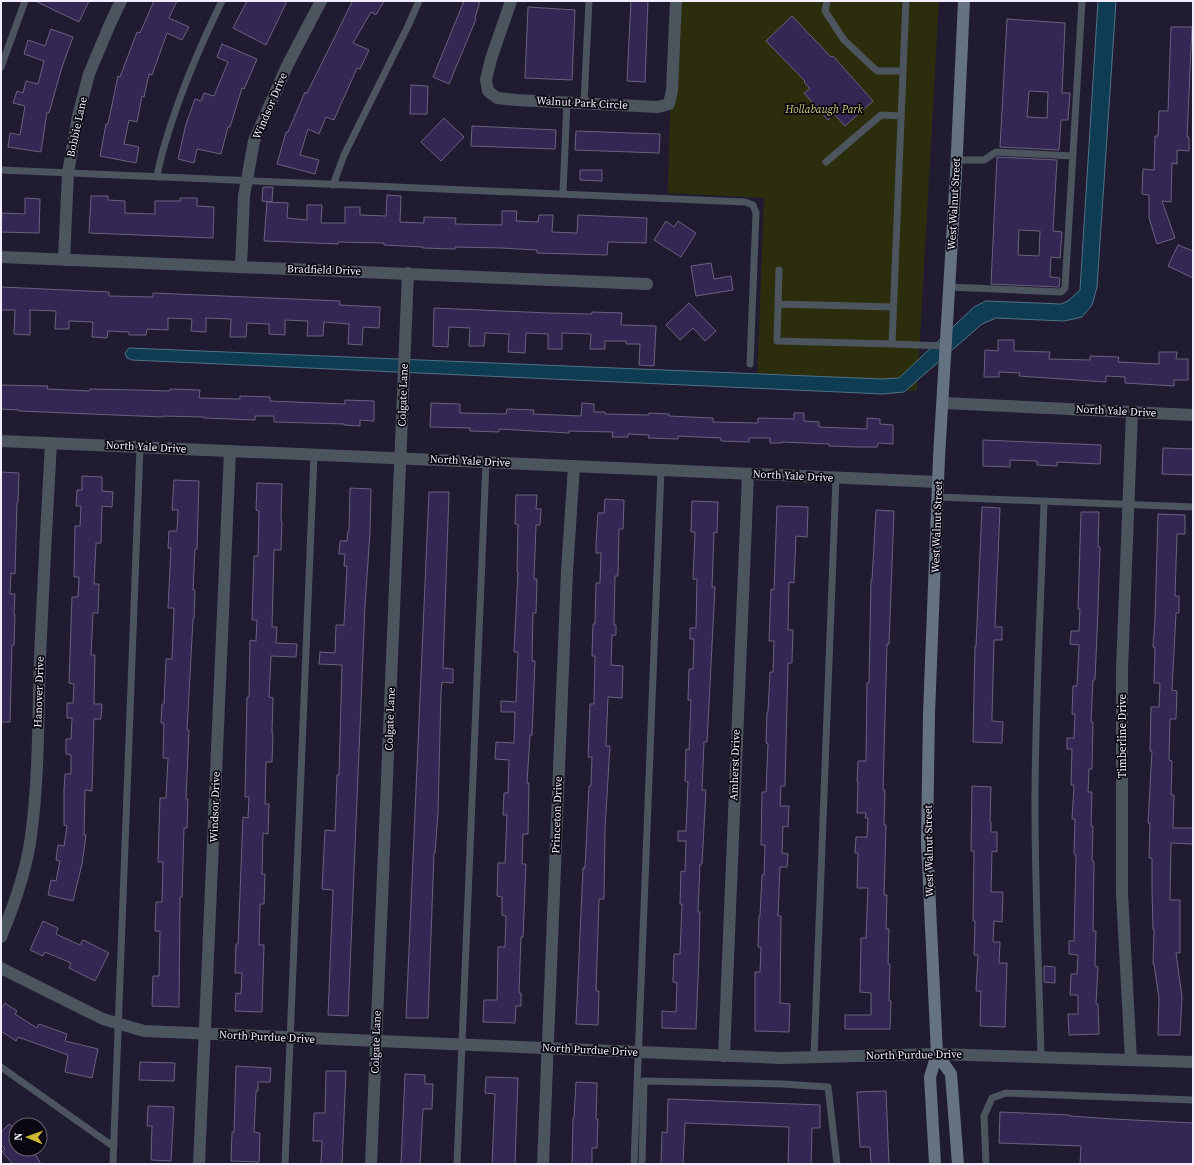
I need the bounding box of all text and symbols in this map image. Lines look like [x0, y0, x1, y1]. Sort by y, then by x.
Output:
street label: Windsor Drive [249, 70, 291, 142]
street label: Walnut Park Circle [536, 93, 629, 113]
street label: Bobbie Lane [63, 95, 91, 159]
park label: Hollabaugh Park [784, 102, 864, 117]
street label: West Walnut Street [944, 157, 964, 250]
street label: Bradfield Drive [287, 261, 362, 279]
street label: Colgate Lane [394, 363, 412, 427]
street label: North Yale Drive [1075, 401, 1157, 421]
street label: North Yale Drive [105, 437, 187, 457]
street label: North Yale Drive [429, 451, 511, 471]
street label: North Yale Drive [752, 466, 834, 486]
street label: West Walnut Street [928, 480, 946, 573]
street label: Hanover Drive [30, 656, 48, 728]
street label: Colgate Lane [381, 687, 399, 751]
street label: Timberline Drive [1115, 693, 1130, 778]
street label: Amherst Drive [726, 729, 744, 801]
street label: Windsor Drive [206, 771, 224, 843]
street label: Princeton Drive [548, 776, 566, 854]
street label: West Walnut Street [921, 804, 937, 897]
street label: Colgate Lane [367, 1010, 385, 1074]
street label: North Purdue Drive [219, 1027, 316, 1047]
street label: North Purdue Drive [542, 1040, 639, 1060]
street label: North Purdue Drive [866, 1047, 963, 1063]
north arrow [8, 1117, 48, 1157]
text: N [11, 1132, 26, 1141]

